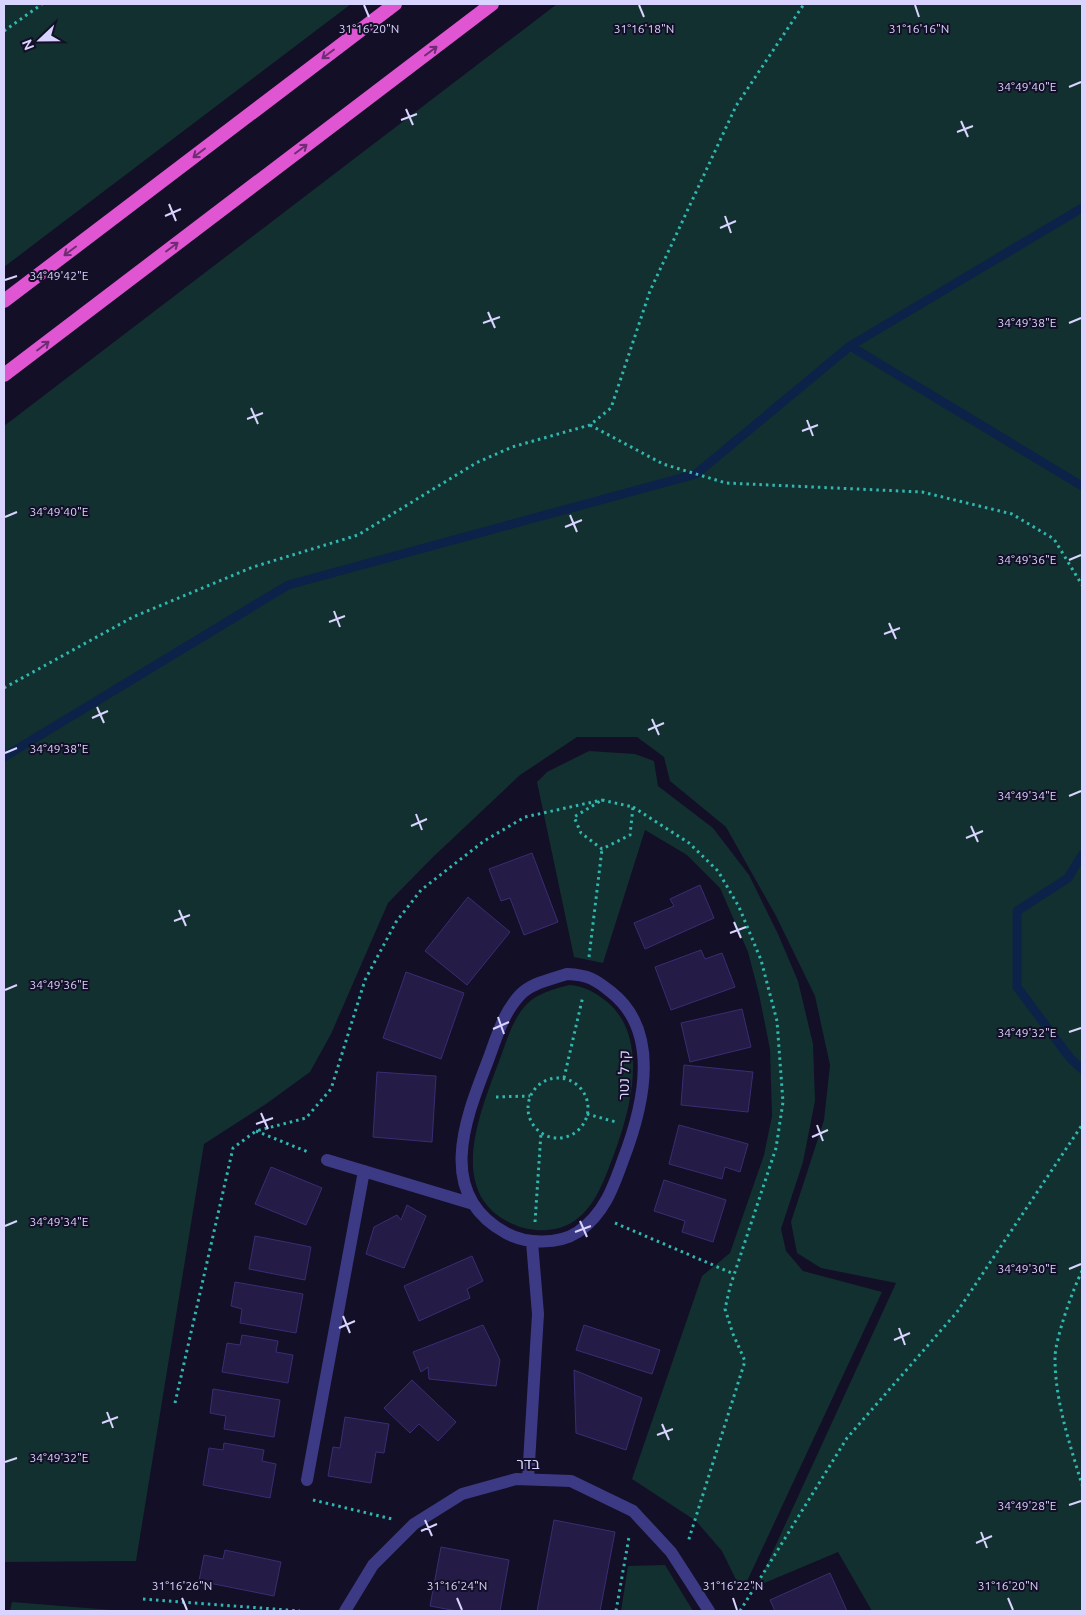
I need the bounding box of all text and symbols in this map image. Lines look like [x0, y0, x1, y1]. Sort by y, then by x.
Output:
north arrow [15, 15, 65, 65]
text: 31°16'20"N [339, 22, 399, 35]
text: 31°16'18"N [614, 22, 674, 35]
text: 31°16'16"N [889, 22, 949, 35]
text: N [19, 37, 37, 53]
one-way arrow [424, 45, 437, 56]
one-way arrow [322, 49, 335, 60]
text: 34°49'40"E [998, 80, 1057, 93]
one-way arrow [294, 144, 308, 154]
one-way arrow [192, 148, 206, 158]
one-way arrow [165, 242, 178, 253]
one-way arrow [64, 246, 77, 257]
text: 34°49'42"E [30, 269, 89, 282]
text: 34°49'38"E [998, 316, 1057, 329]
one-way arrow [36, 340, 49, 351]
text: 34°49'40"E [30, 505, 89, 518]
text: 34°49'36"E [998, 553, 1057, 566]
text: 34°49'38"E [30, 742, 89, 755]
text: 34°49'34"E [998, 789, 1057, 802]
text: 34°49'36"E [30, 978, 89, 991]
text: 34°49'32"E [998, 1026, 1057, 1039]
street label: קרל נטר [615, 1050, 632, 1100]
text: 34°49'34"E [30, 1215, 89, 1228]
text: 34°49'30"E [998, 1262, 1057, 1275]
text: 34°49'32"E [30, 1451, 89, 1464]
street label: בדר [516, 1455, 540, 1472]
text: 34°49'28"E [998, 1499, 1057, 1512]
text: 31°16'26"N [152, 1579, 212, 1592]
text: 31°16'24"N [427, 1579, 487, 1592]
text: 31°16'22"N [703, 1579, 763, 1592]
text: 31°16'20"N [978, 1579, 1038, 1592]

